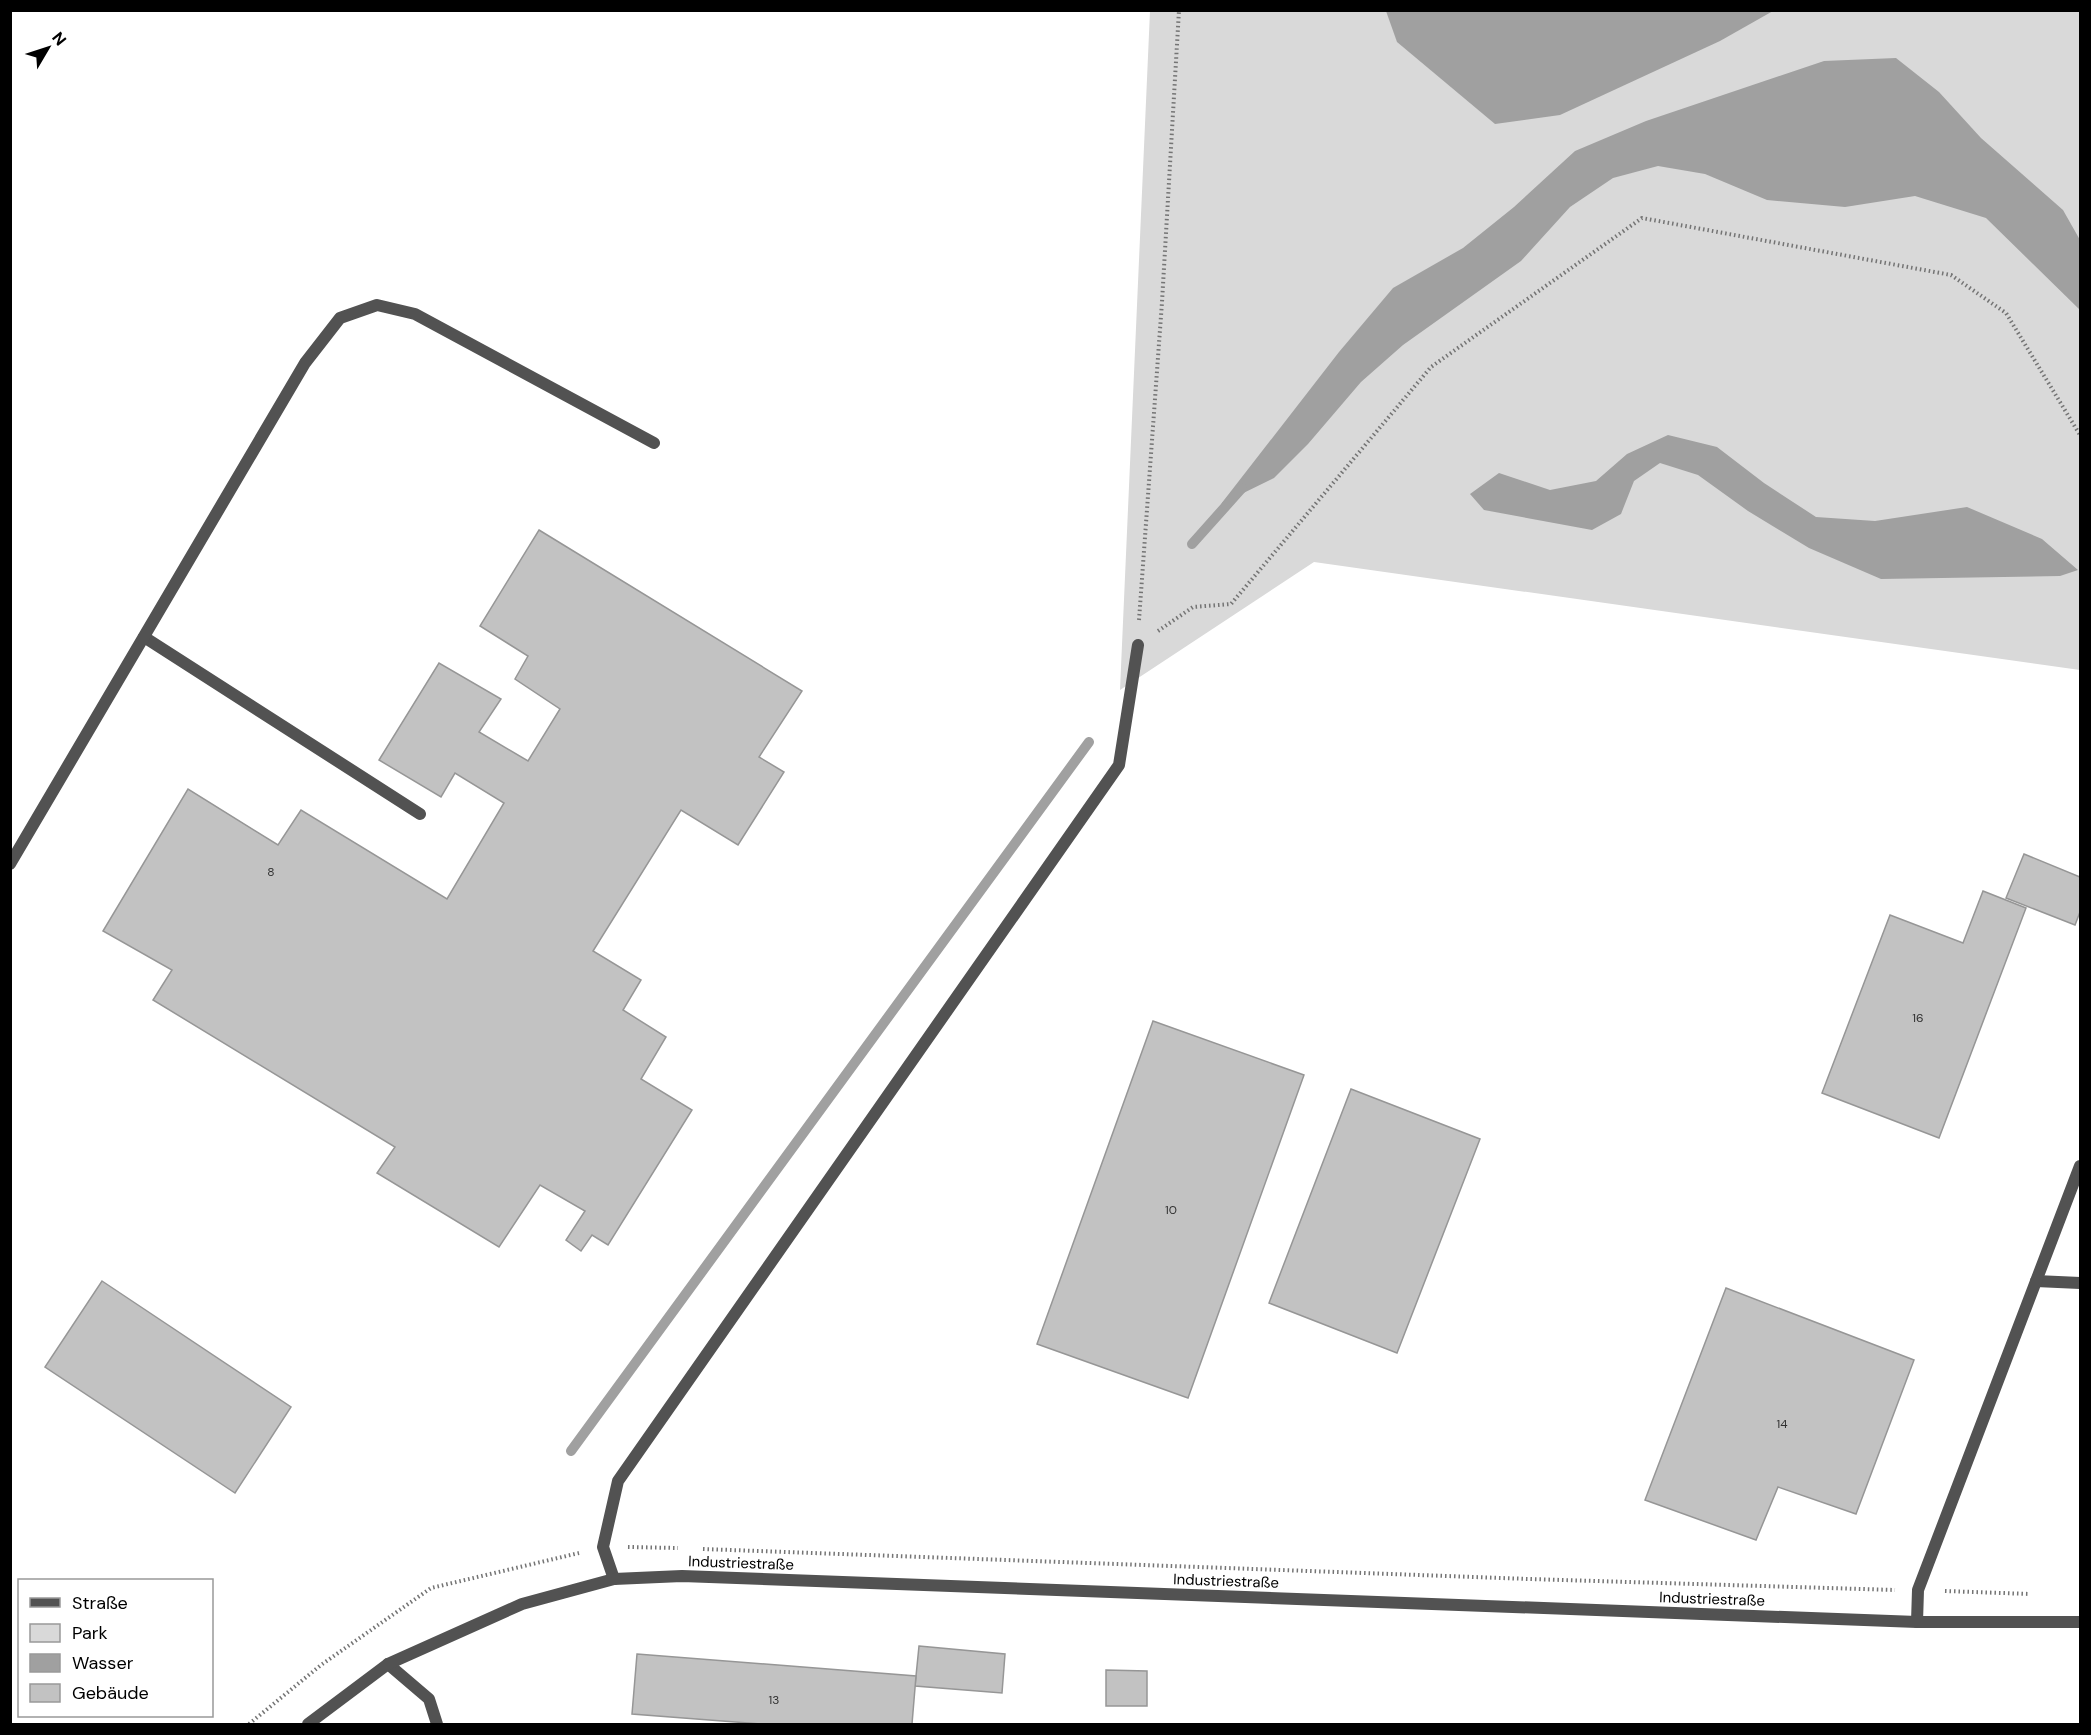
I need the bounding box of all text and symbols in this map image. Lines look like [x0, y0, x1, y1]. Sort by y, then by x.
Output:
north arrow [18, 18, 78, 78]
text: N [47, 28, 71, 50]
house number: 8 [267, 864, 275, 880]
house number: 16 [1912, 1010, 1924, 1026]
house number: 10 [1165, 1202, 1177, 1218]
house number: 14 [1776, 1416, 1788, 1432]
street label: Industriestraße [688, 1551, 794, 1575]
street label: Industriestraße [1173, 1569, 1279, 1593]
legend [18, 1579, 213, 1717]
street label: Industriestraße [1659, 1587, 1765, 1611]
text: Straße [72, 1591, 128, 1615]
text: Park [72, 1621, 108, 1645]
text: Wasser [72, 1651, 134, 1675]
text: Gebäude [72, 1681, 149, 1705]
house number: 13 [769, 1692, 779, 1708]

